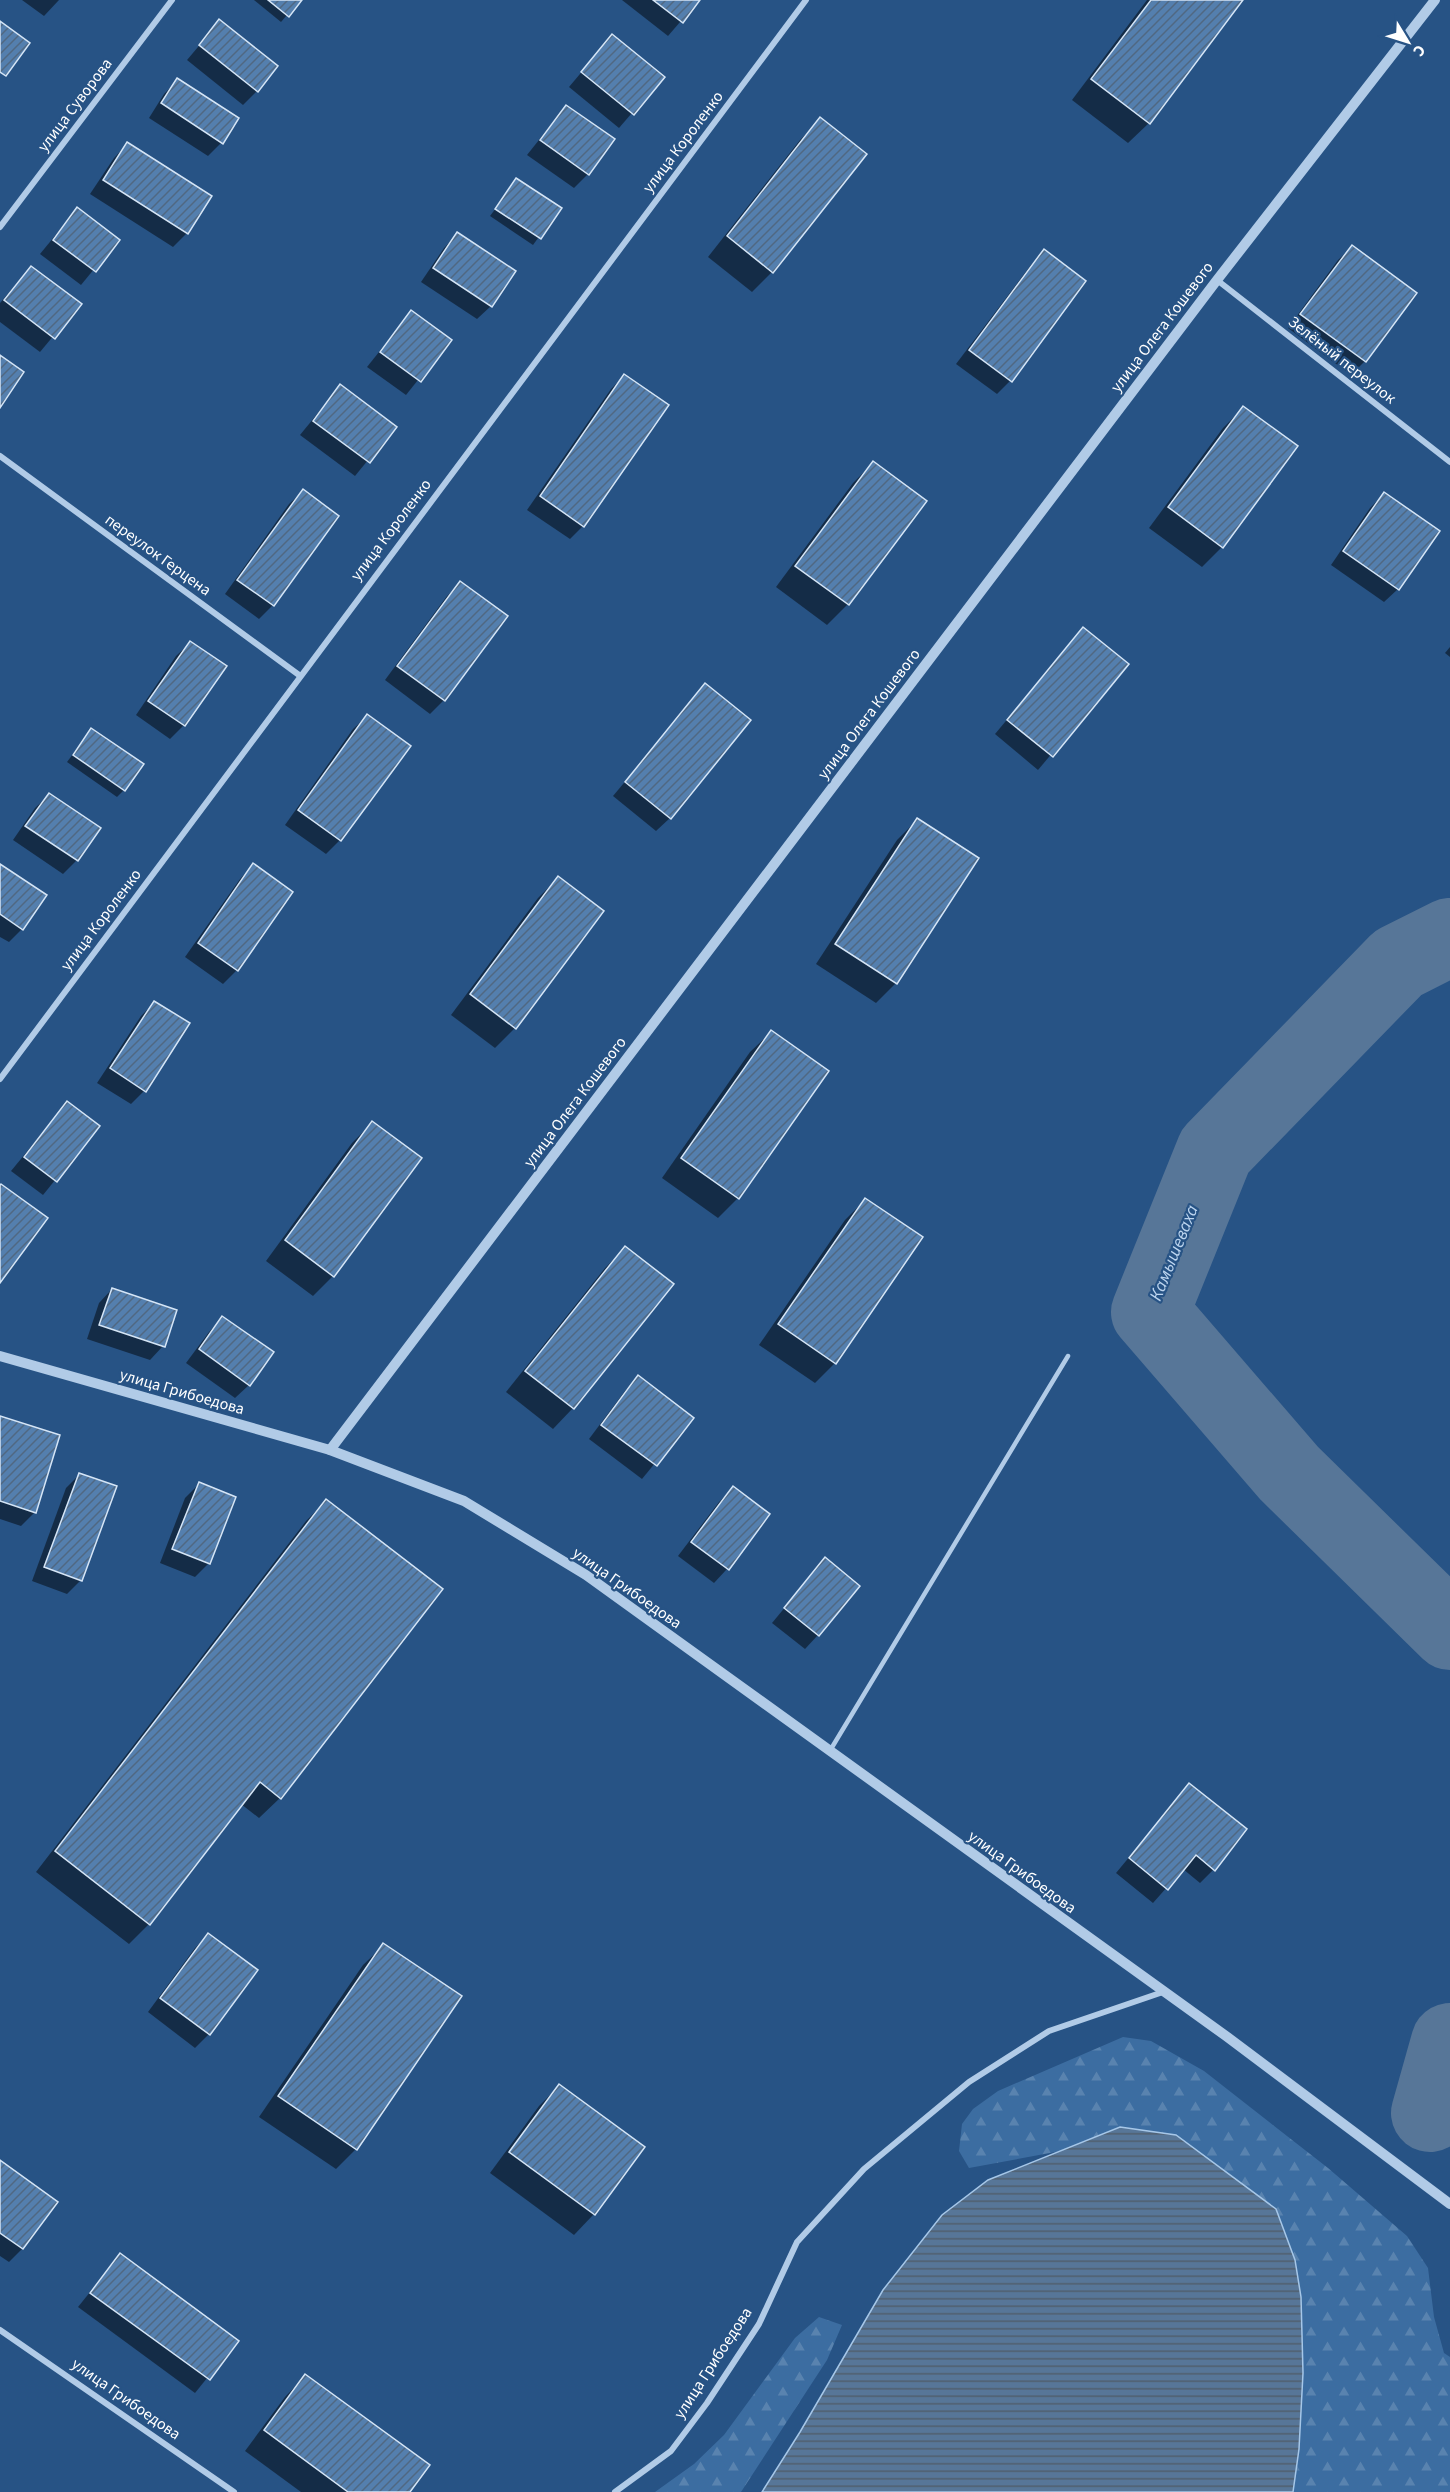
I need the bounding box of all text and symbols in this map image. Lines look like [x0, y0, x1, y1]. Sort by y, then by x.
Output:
north arrow [1378, 12, 1438, 72]
text: С [1407, 40, 1431, 61]
street label: улица Суворова [32, 54, 118, 156]
street label: улица Короленко [637, 87, 729, 197]
street label: улица Олега Кошевого [1106, 257, 1218, 397]
street label: Зелёный переулок [1283, 311, 1401, 409]
street label: улица Короленко [345, 475, 437, 585]
street label: переулок Герцена [100, 509, 216, 601]
street label: улица Олега Кошевого [813, 644, 925, 784]
street label: улица Короленко [55, 865, 147, 975]
street label: улица Олега Кошевого [519, 1032, 631, 1172]
water label: Камышеваха [1143, 1201, 1205, 1305]
street label: улица Грибоедова [117, 1364, 247, 1420]
street label: улица Грибоедова [568, 1542, 686, 1634]
street label: улица Грибоедова [963, 1825, 1081, 1919]
street label: улица Грибоедова [669, 2303, 757, 2423]
street label: улица Грибоедова [67, 2353, 185, 2445]

